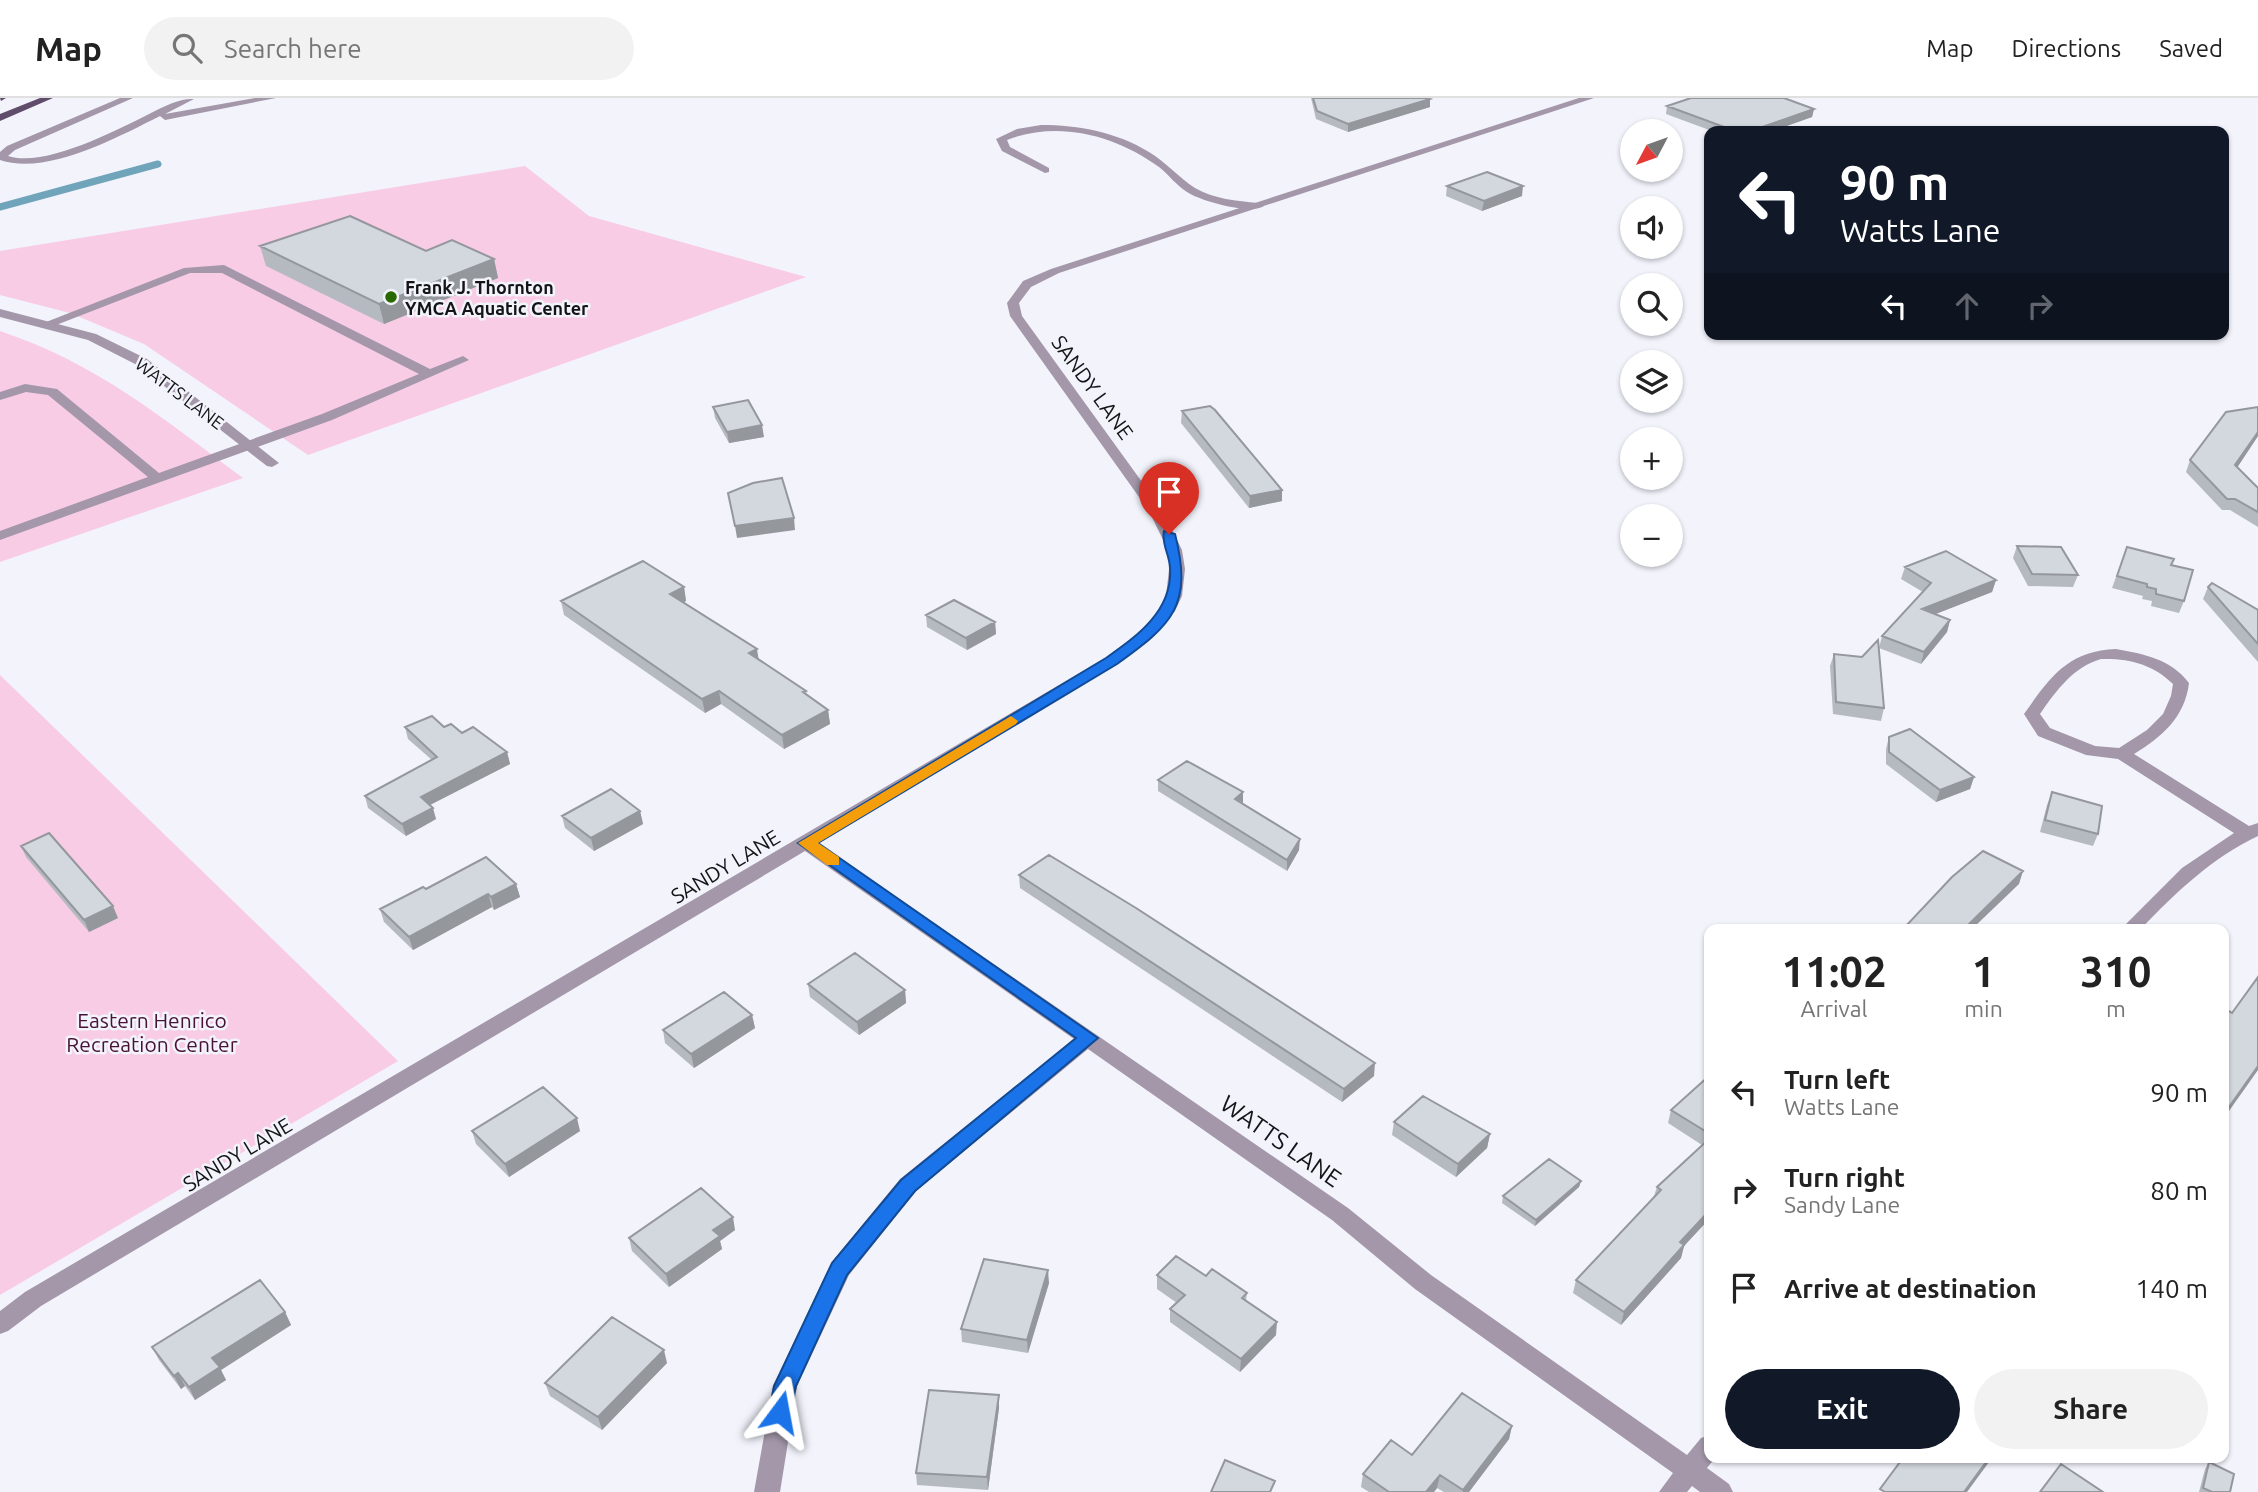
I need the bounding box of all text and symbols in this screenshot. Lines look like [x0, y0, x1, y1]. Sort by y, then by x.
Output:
search box [144, 17, 634, 80]
icon: search [168, 29, 206, 67]
text: Map [35, 30, 102, 67]
text: Search here [224, 34, 362, 63]
text: Map [1926, 35, 1973, 62]
text: Directions [2011, 35, 2121, 62]
text: Saved [2159, 35, 2223, 62]
north arrow [1620, 119, 1684, 182]
map controls [1620, 119, 1683, 567]
icon: left [1725, 154, 1816, 245]
text: 90 m [1840, 154, 1949, 209]
button: sound [1620, 196, 1683, 259]
text: Watts Lane [1840, 212, 2000, 248]
button: search [1620, 273, 1683, 336]
place label: Frank J. Thornton YMCA Aquatic Center [405, 277, 589, 318]
icon: left [1875, 287, 1913, 325]
icon: ahead [1948, 287, 1986, 325]
icon: right [2021, 287, 2059, 325]
marker: Frank J. Thornton YMCA Aquatic Center [383, 289, 399, 305]
street label: SANDY LANE [1047, 330, 1139, 444]
button: layers [1620, 350, 1683, 413]
street label: WATTS LANE [132, 353, 228, 433]
button: + [1620, 427, 1683, 490]
pin [1139, 462, 1199, 534]
icon: arrive [1150, 473, 1188, 511]
button: − [1620, 504, 1683, 567]
street label: SANDY LANE [666, 824, 784, 908]
text: 11:02 [1782, 948, 1887, 995]
text: 1 [1972, 948, 1995, 995]
text: 310 [2080, 948, 2151, 995]
text: Arrival [1801, 996, 1868, 1021]
text: min [1964, 996, 2003, 1021]
text: m [2106, 996, 2126, 1021]
park label: Eastern Henrico Recreation Center [66, 1008, 238, 1056]
text: Turn left [1784, 1065, 1890, 1094]
icon: left [1725, 1073, 1763, 1111]
text: 90 m [2150, 1078, 2208, 1107]
street label: WATTS LANE [1216, 1090, 1346, 1192]
text: Watts Lane [1784, 1094, 1899, 1119]
street label: SANDY LANE [178, 1112, 296, 1196]
text: Turn right [1784, 1163, 1905, 1192]
icon: right [1725, 1171, 1763, 1209]
text: 80 m [2150, 1176, 2208, 1205]
text: Sandy Lane [1784, 1192, 1900, 1217]
icon: arrive [1725, 1269, 1763, 1307]
text: Arrive at destination [1784, 1274, 2037, 1303]
text: 140 m [2136, 1274, 2208, 1303]
button: Exit [1725, 1369, 1960, 1449]
button: Share [1974, 1369, 2208, 1449]
position arrow [743, 1375, 817, 1449]

